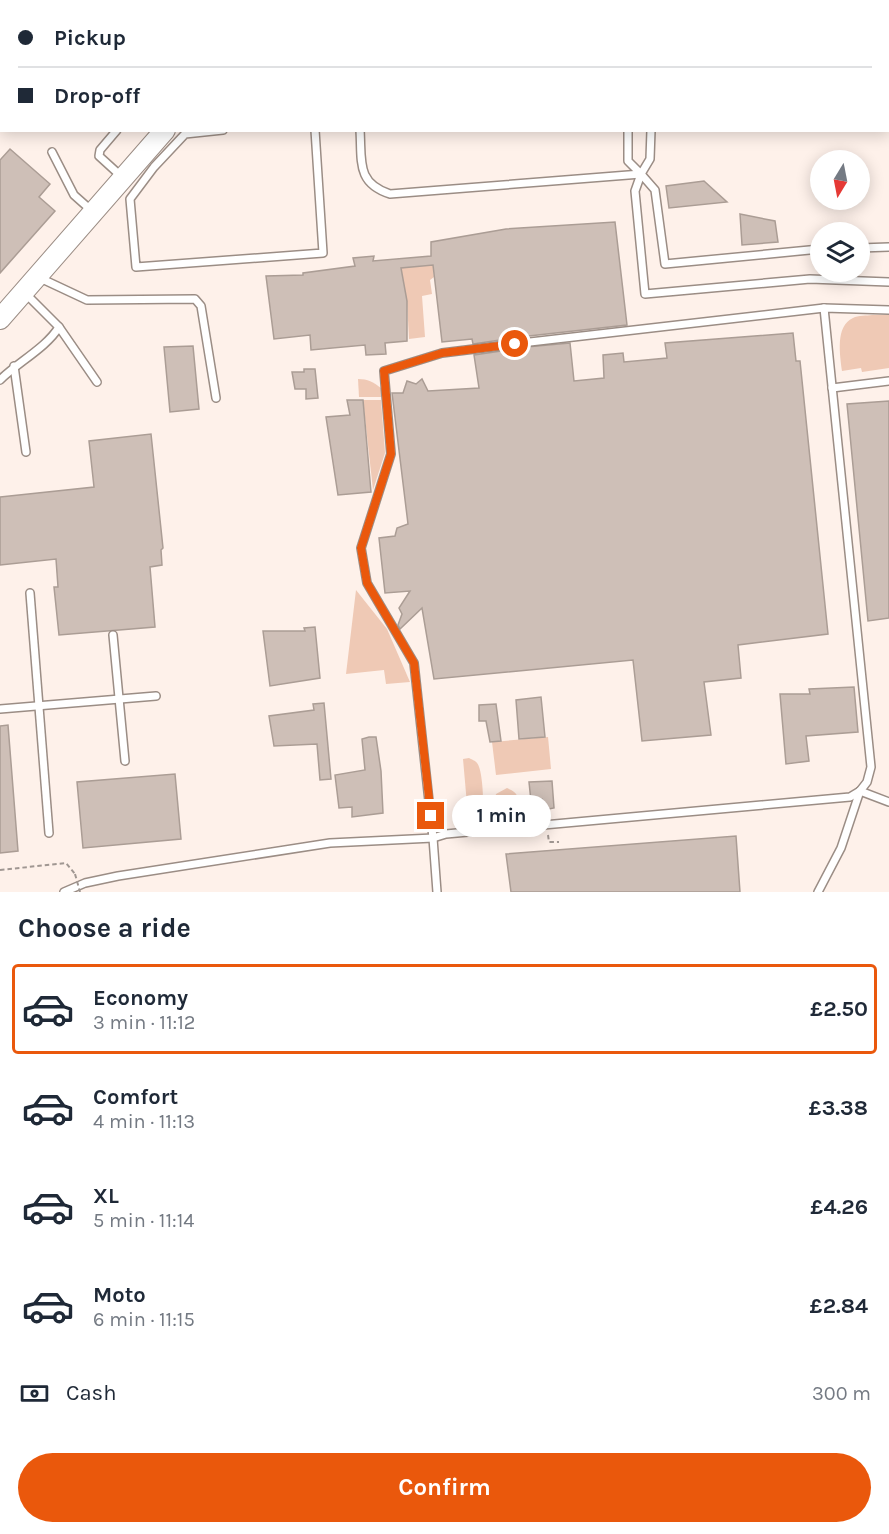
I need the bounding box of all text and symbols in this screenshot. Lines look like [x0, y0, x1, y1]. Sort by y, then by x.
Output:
text: Pickup [54, 25, 126, 51]
text: Drop-off [54, 83, 140, 109]
north arrow [810, 150, 870, 210]
map controls [810, 150, 870, 282]
button: layers [810, 222, 870, 282]
route start [501, 330, 528, 357]
callout: 1 min [452, 795, 551, 837]
route end [417, 802, 444, 829]
text: 1 min [476, 804, 527, 827]
text: Choose a ride [18, 912, 191, 944]
icon: car [21, 982, 75, 1036]
text: Economy [93, 985, 188, 1011]
text: £2.50 [810, 996, 868, 1022]
text: 3 min · 11:12 [93, 1011, 195, 1034]
icon: car [21, 1081, 75, 1135]
text: Comfort [93, 1084, 178, 1110]
text: £3.38 [808, 1095, 868, 1121]
text: 4 min · 11:13 [93, 1110, 195, 1133]
icon: car [21, 1180, 75, 1234]
text: XL [93, 1183, 119, 1209]
text: £4.26 [810, 1194, 868, 1220]
text: 5 min · 11:14 [93, 1209, 194, 1232]
icon: car [21, 1279, 75, 1333]
text: Moto [93, 1282, 146, 1308]
text: £2.84 [809, 1293, 868, 1319]
text: 6 min · 11:15 [93, 1308, 195, 1331]
icon: cash [18, 1377, 51, 1410]
text: Cash [66, 1380, 116, 1406]
text: 300 m [812, 1382, 871, 1405]
button: Confirm [18, 1453, 871, 1522]

